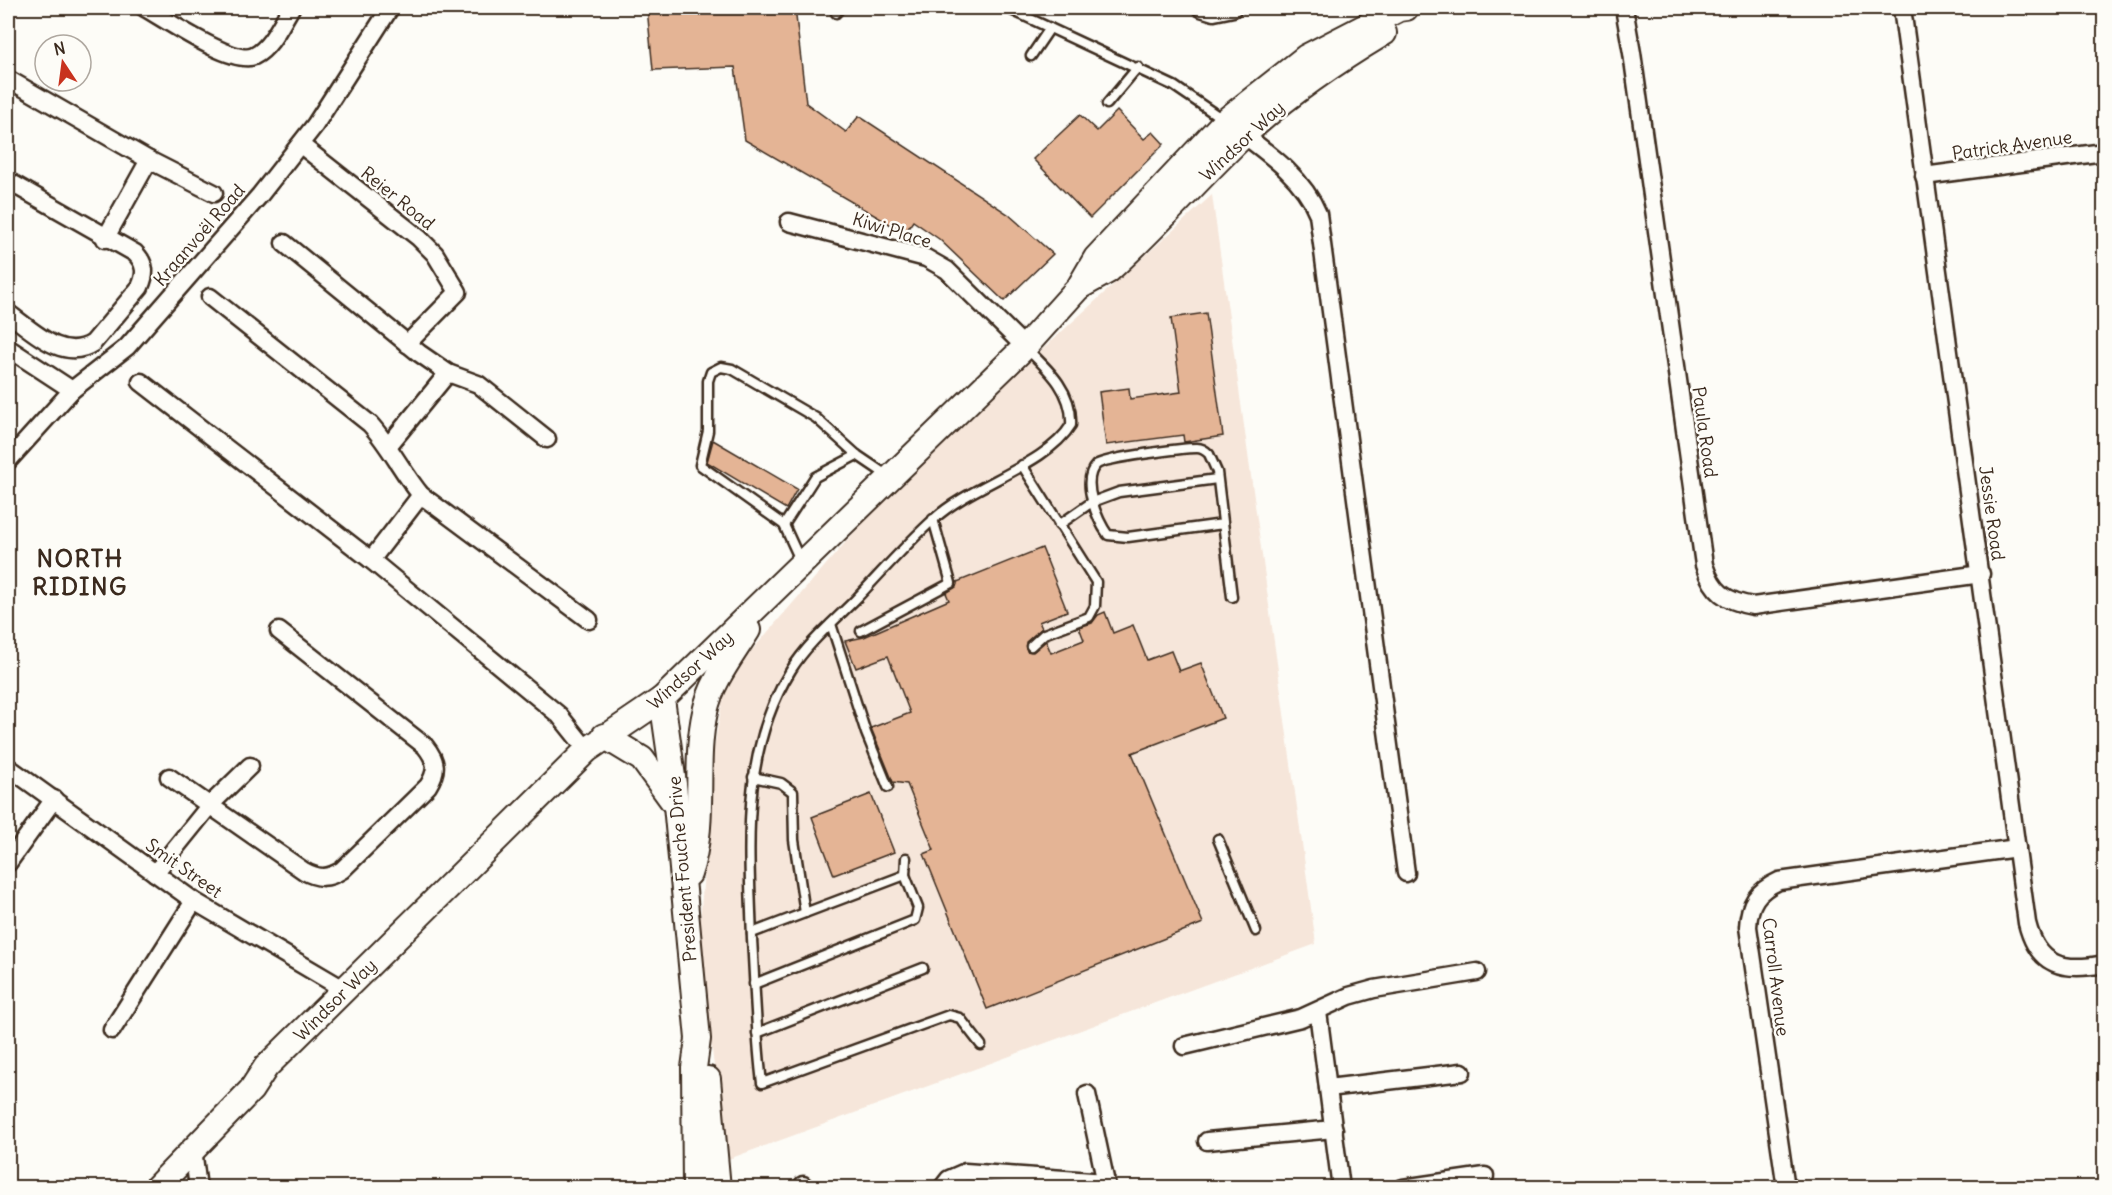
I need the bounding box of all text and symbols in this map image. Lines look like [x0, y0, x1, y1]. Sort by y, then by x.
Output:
north arrow [33, 33, 93, 93]
text: N [52, 37, 67, 59]
street label: Windsor Way [1195, 96, 1289, 186]
street label: Patrick Avenue [1950, 125, 2074, 165]
street label: Reier Road [356, 161, 440, 235]
street label: Kraanvoël Road [148, 179, 250, 291]
street label: Kiwi Place [850, 207, 934, 253]
street label: Paula Road [1687, 385, 1723, 480]
street label: Jessie Road [1974, 464, 2010, 562]
district label: NORTH RIDING [32, 543, 128, 601]
street label: Windsor Way [642, 625, 738, 715]
street label: President Fouche Drive [662, 775, 702, 963]
street label: Smit Street [141, 833, 227, 903]
street label: Carroll Avenue [1757, 916, 1795, 1038]
street label: Windsor Way [289, 954, 381, 1046]

